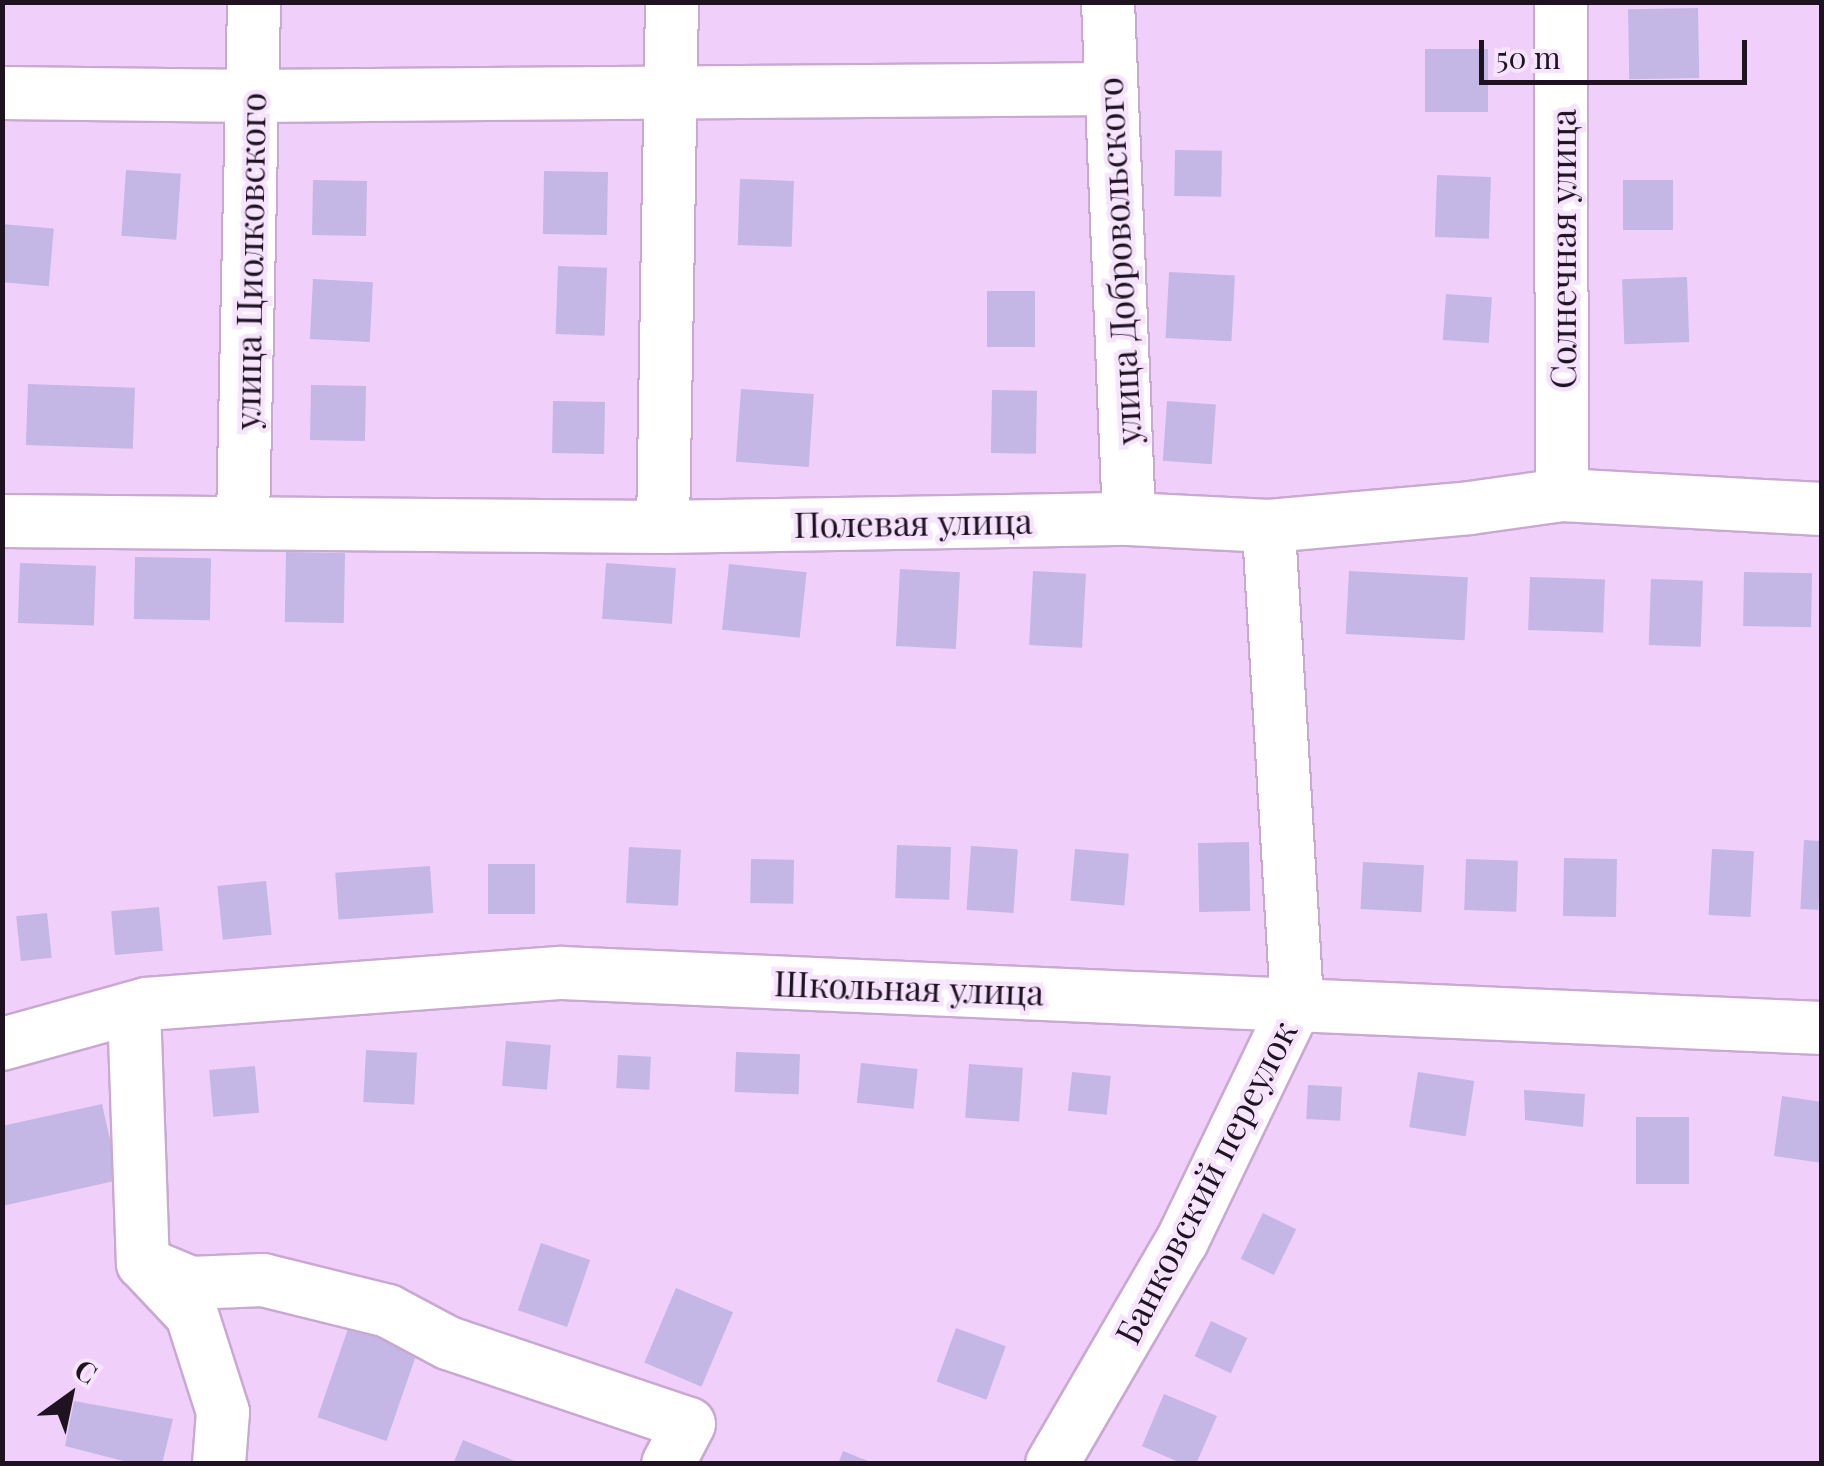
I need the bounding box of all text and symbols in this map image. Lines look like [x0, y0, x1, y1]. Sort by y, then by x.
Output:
scale bar [1484, 20, 1752, 82]
text: 50 m [1496, 37, 1561, 77]
street label: улица Добровольского [1087, 76, 1149, 446]
street label: улица Циолковского [225, 92, 273, 430]
street label: Солнечная улица [1541, 109, 1583, 389]
street label: Полевая улица [793, 499, 1033, 545]
street label: Школьная улица [773, 961, 1045, 1013]
street label: Банковский переулок [1105, 1014, 1305, 1350]
north arrow [20, 1346, 120, 1446]
text: С [68, 1350, 105, 1391]

